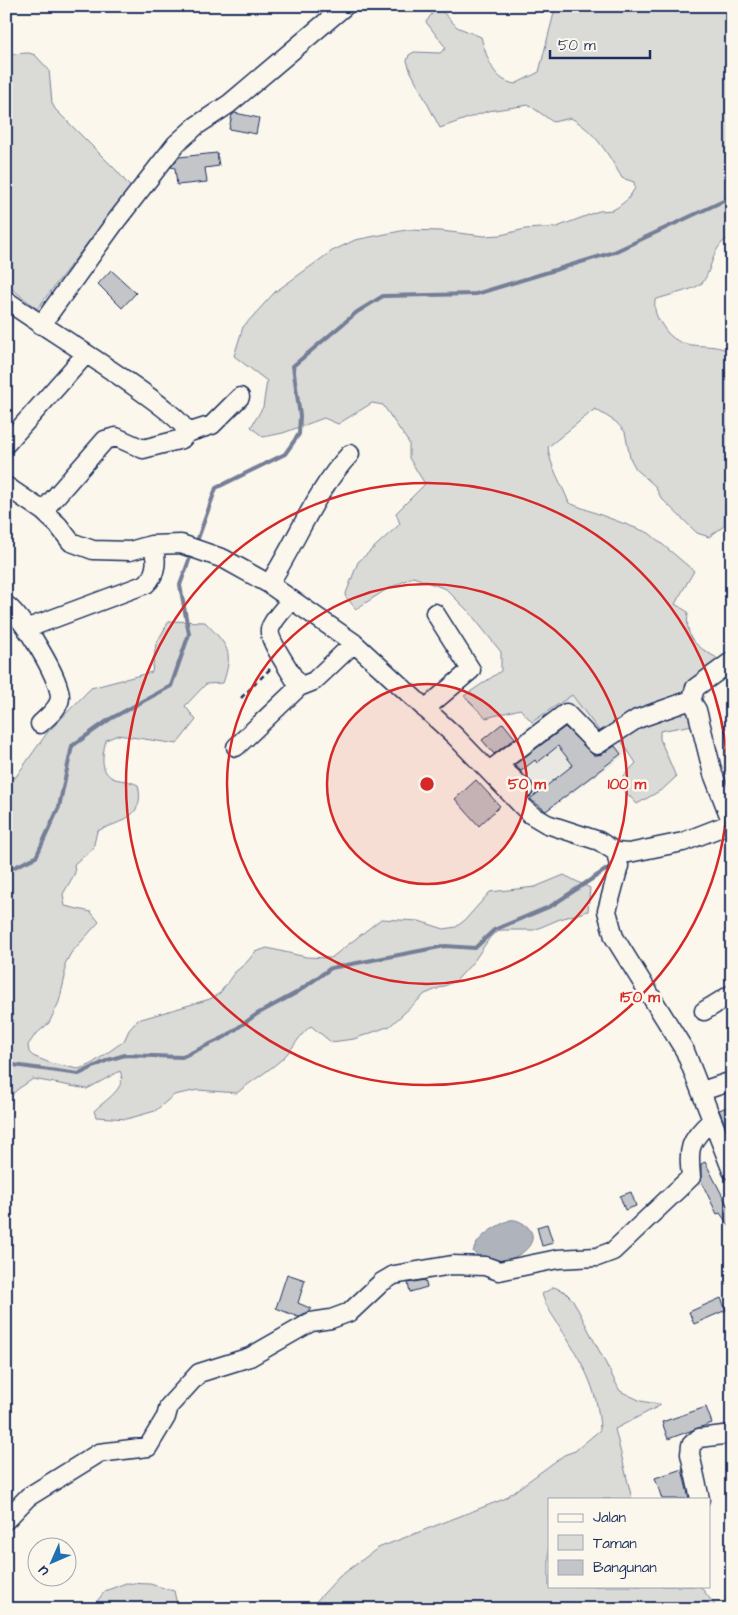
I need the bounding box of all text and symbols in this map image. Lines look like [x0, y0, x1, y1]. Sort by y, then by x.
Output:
scale bar [550, 28, 650, 60]
text: 50 m [558, 35, 596, 56]
text: 50 m [508, 774, 546, 795]
text: 100 m [608, 774, 647, 795]
centre of rings [418, 775, 436, 793]
text: 150 m [620, 987, 660, 1008]
legend [548, 1498, 710, 1588]
text: Jalan [593, 1507, 627, 1528]
text: Taman [593, 1533, 637, 1554]
north arrow [28, 1538, 78, 1588]
text: Bangunan [593, 1557, 657, 1579]
text: U [34, 1561, 53, 1580]

